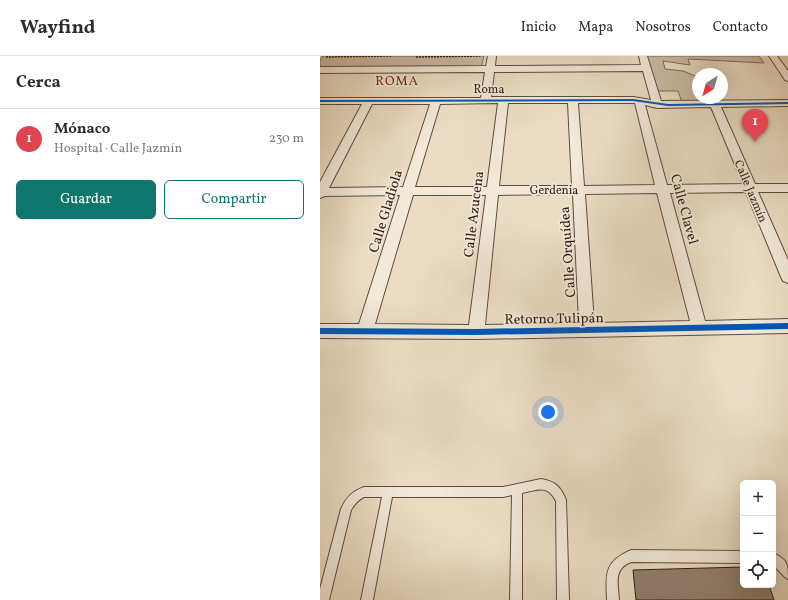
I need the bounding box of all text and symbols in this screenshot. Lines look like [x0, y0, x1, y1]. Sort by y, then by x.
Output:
text: Wayfind [20, 15, 95, 41]
text: Inicio [521, 18, 556, 37]
text: Mapa [578, 18, 613, 37]
text: Nosotros [635, 18, 691, 37]
text: Contacto [713, 18, 768, 37]
north arrow [692, 68, 728, 104]
text: Cerca [16, 71, 61, 94]
district label: ROMA [375, 73, 419, 91]
street label: Roma [474, 82, 504, 98]
pin: 1 [742, 109, 768, 142]
text: Mónaco [54, 119, 110, 140]
text: 1 [26, 130, 32, 148]
text: 230 m [269, 130, 304, 148]
text: Hospital · Calle Jazmín [54, 140, 182, 158]
street label: Calle Jazmín [730, 158, 770, 225]
street label: Calle Gladiola [365, 168, 408, 255]
street label: Calle Azucena [460, 170, 489, 258]
street label: Calle Clavel [665, 172, 702, 247]
button: Guardar [16, 180, 156, 219]
button: Compartir [164, 180, 304, 219]
street label: Gerdenia [530, 183, 578, 199]
street label: Calle Orquídea [556, 206, 581, 298]
street label: Retorno Tulipán [504, 309, 604, 330]
your location [538, 402, 558, 422]
map controls [740, 480, 776, 588]
button: + [740, 480, 776, 516]
button: − [740, 516, 776, 552]
button: locate [740, 552, 776, 588]

